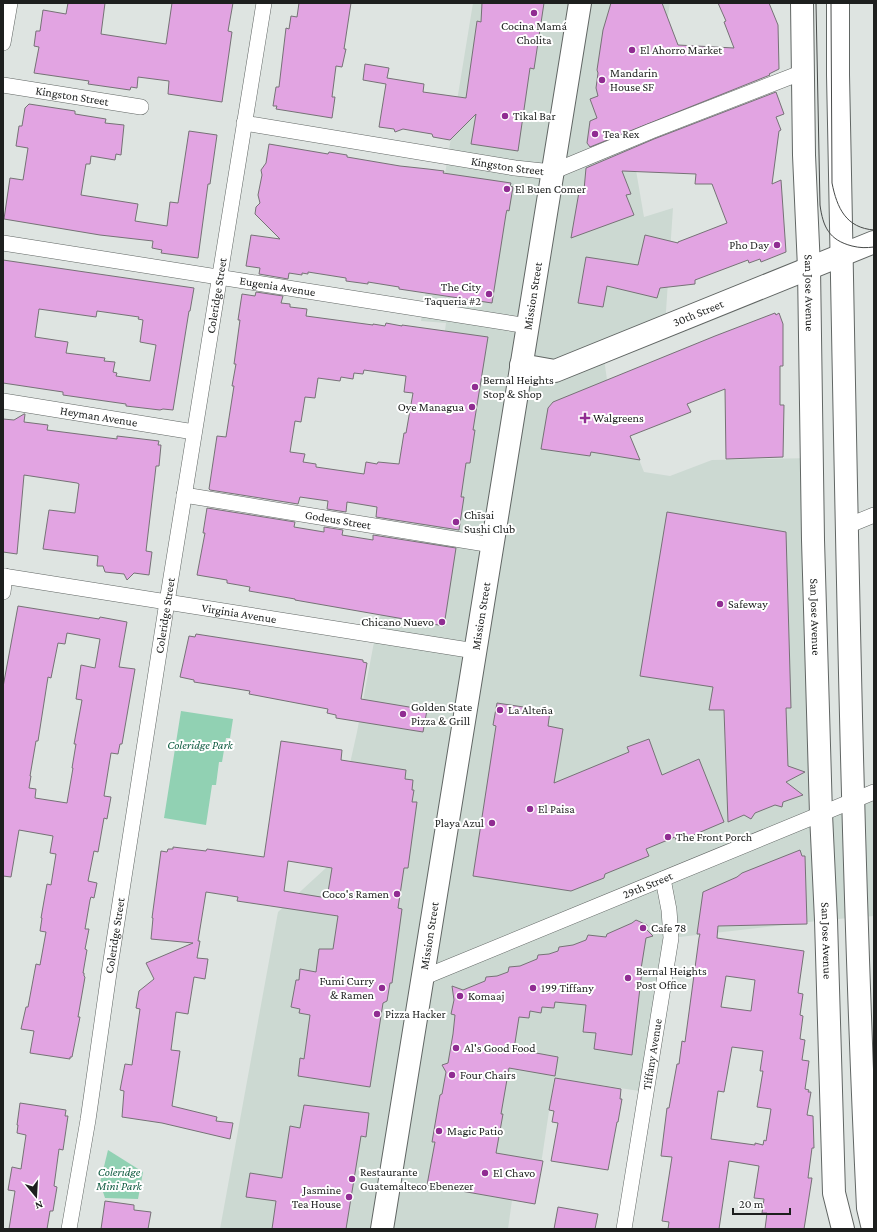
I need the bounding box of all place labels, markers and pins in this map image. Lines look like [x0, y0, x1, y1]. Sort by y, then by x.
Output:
marker: Cocina Mamá Cholita [529, 8, 539, 18]
place label: Cocina Mamá Cholita [501, 19, 567, 47]
place label: El Ahorro Market [640, 43, 723, 57]
marker: El Ahorro Market [627, 45, 637, 55]
place label: Mandarin House SF [610, 66, 658, 94]
marker: Mandarin House SF [597, 75, 607, 85]
place label: Tikal Bar [513, 109, 556, 123]
marker: Tikal Bar [500, 111, 510, 121]
place label: Tea Rex [603, 127, 640, 141]
marker: Tea Rex [590, 129, 600, 139]
place label: El Buen Comer [515, 182, 587, 196]
marker: El Buen Comer [502, 184, 512, 194]
place label: Pho Day [729, 238, 769, 252]
marker: Pho Day [772, 240, 782, 250]
place label: The City Taqueria #2 [424, 280, 481, 308]
marker: The City Taqueria #2 [484, 289, 494, 299]
place label: Bernal Heights Stop & Shop [483, 373, 554, 401]
marker: Bernal Heights Stop & Shop [470, 382, 480, 392]
place label: Oye Managua [398, 400, 464, 414]
marker: Oye Managua [467, 402, 477, 412]
place label: Walgreens [593, 411, 644, 425]
marker: Walgreens [580, 413, 590, 423]
place label: Chīsai Sushi Club [464, 508, 515, 536]
marker: Chīsai Sushi Club [451, 517, 461, 527]
place label: Safeway [728, 597, 768, 611]
marker: Safeway [715, 599, 725, 609]
place label: Chicano Nuevo [361, 615, 434, 629]
marker: Chicano Nuevo [437, 617, 447, 627]
place label: Golden State Pizza & Grill [411, 700, 472, 728]
place label: La Alteña [508, 703, 553, 717]
marker: La Alteña [495, 705, 505, 715]
marker: Golden State Pizza & Grill [398, 709, 408, 719]
place label: El Paisa [538, 802, 575, 816]
marker: El Paisa [525, 804, 535, 814]
place label: Playa Azul [435, 816, 484, 830]
marker: Playa Azul [487, 818, 497, 828]
place label: The Front Porch [676, 830, 753, 844]
marker: The Front Porch [663, 832, 673, 842]
place label: Coco's Ramen [322, 887, 390, 901]
marker: Coco's Ramen [392, 889, 402, 899]
place label: Cafe 78 [651, 921, 687, 935]
marker: Cafe 78 [638, 923, 648, 933]
place label: Bernal Heights Post Office [636, 964, 707, 992]
marker: Bernal Heights Post Office [623, 973, 633, 983]
place label: Fumi Curry & Ramen [319, 974, 375, 1002]
place label: 199 Tiffany [541, 981, 594, 995]
marker: Fumi Curry & Ramen [377, 983, 387, 993]
marker: 199 Tiffany [528, 983, 538, 993]
place label: Komaaj [468, 989, 504, 1003]
marker: Komaaj [455, 991, 465, 1001]
place label: Pizza Hacker [385, 1007, 446, 1021]
marker: Pizza Hacker [372, 1009, 382, 1019]
place label: Al's Good Food [464, 1041, 536, 1055]
marker: Al's Good Food [451, 1043, 461, 1053]
place label: Four Chairs [460, 1068, 516, 1082]
marker: Four Chairs [447, 1070, 457, 1080]
place label: Magic Patio [447, 1124, 503, 1138]
marker: Magic Patio [434, 1126, 444, 1136]
place label: Restaurante Guatemalteco Ebenezer [360, 1165, 474, 1193]
place label: El Chavo [493, 1166, 535, 1180]
marker: El Chavo [480, 1168, 490, 1178]
marker: Restaurante Guatemalteco Ebenezer [347, 1174, 357, 1184]
place label: Jasmine Tea House [292, 1183, 341, 1211]
marker: Jasmine Tea House [344, 1192, 354, 1202]

